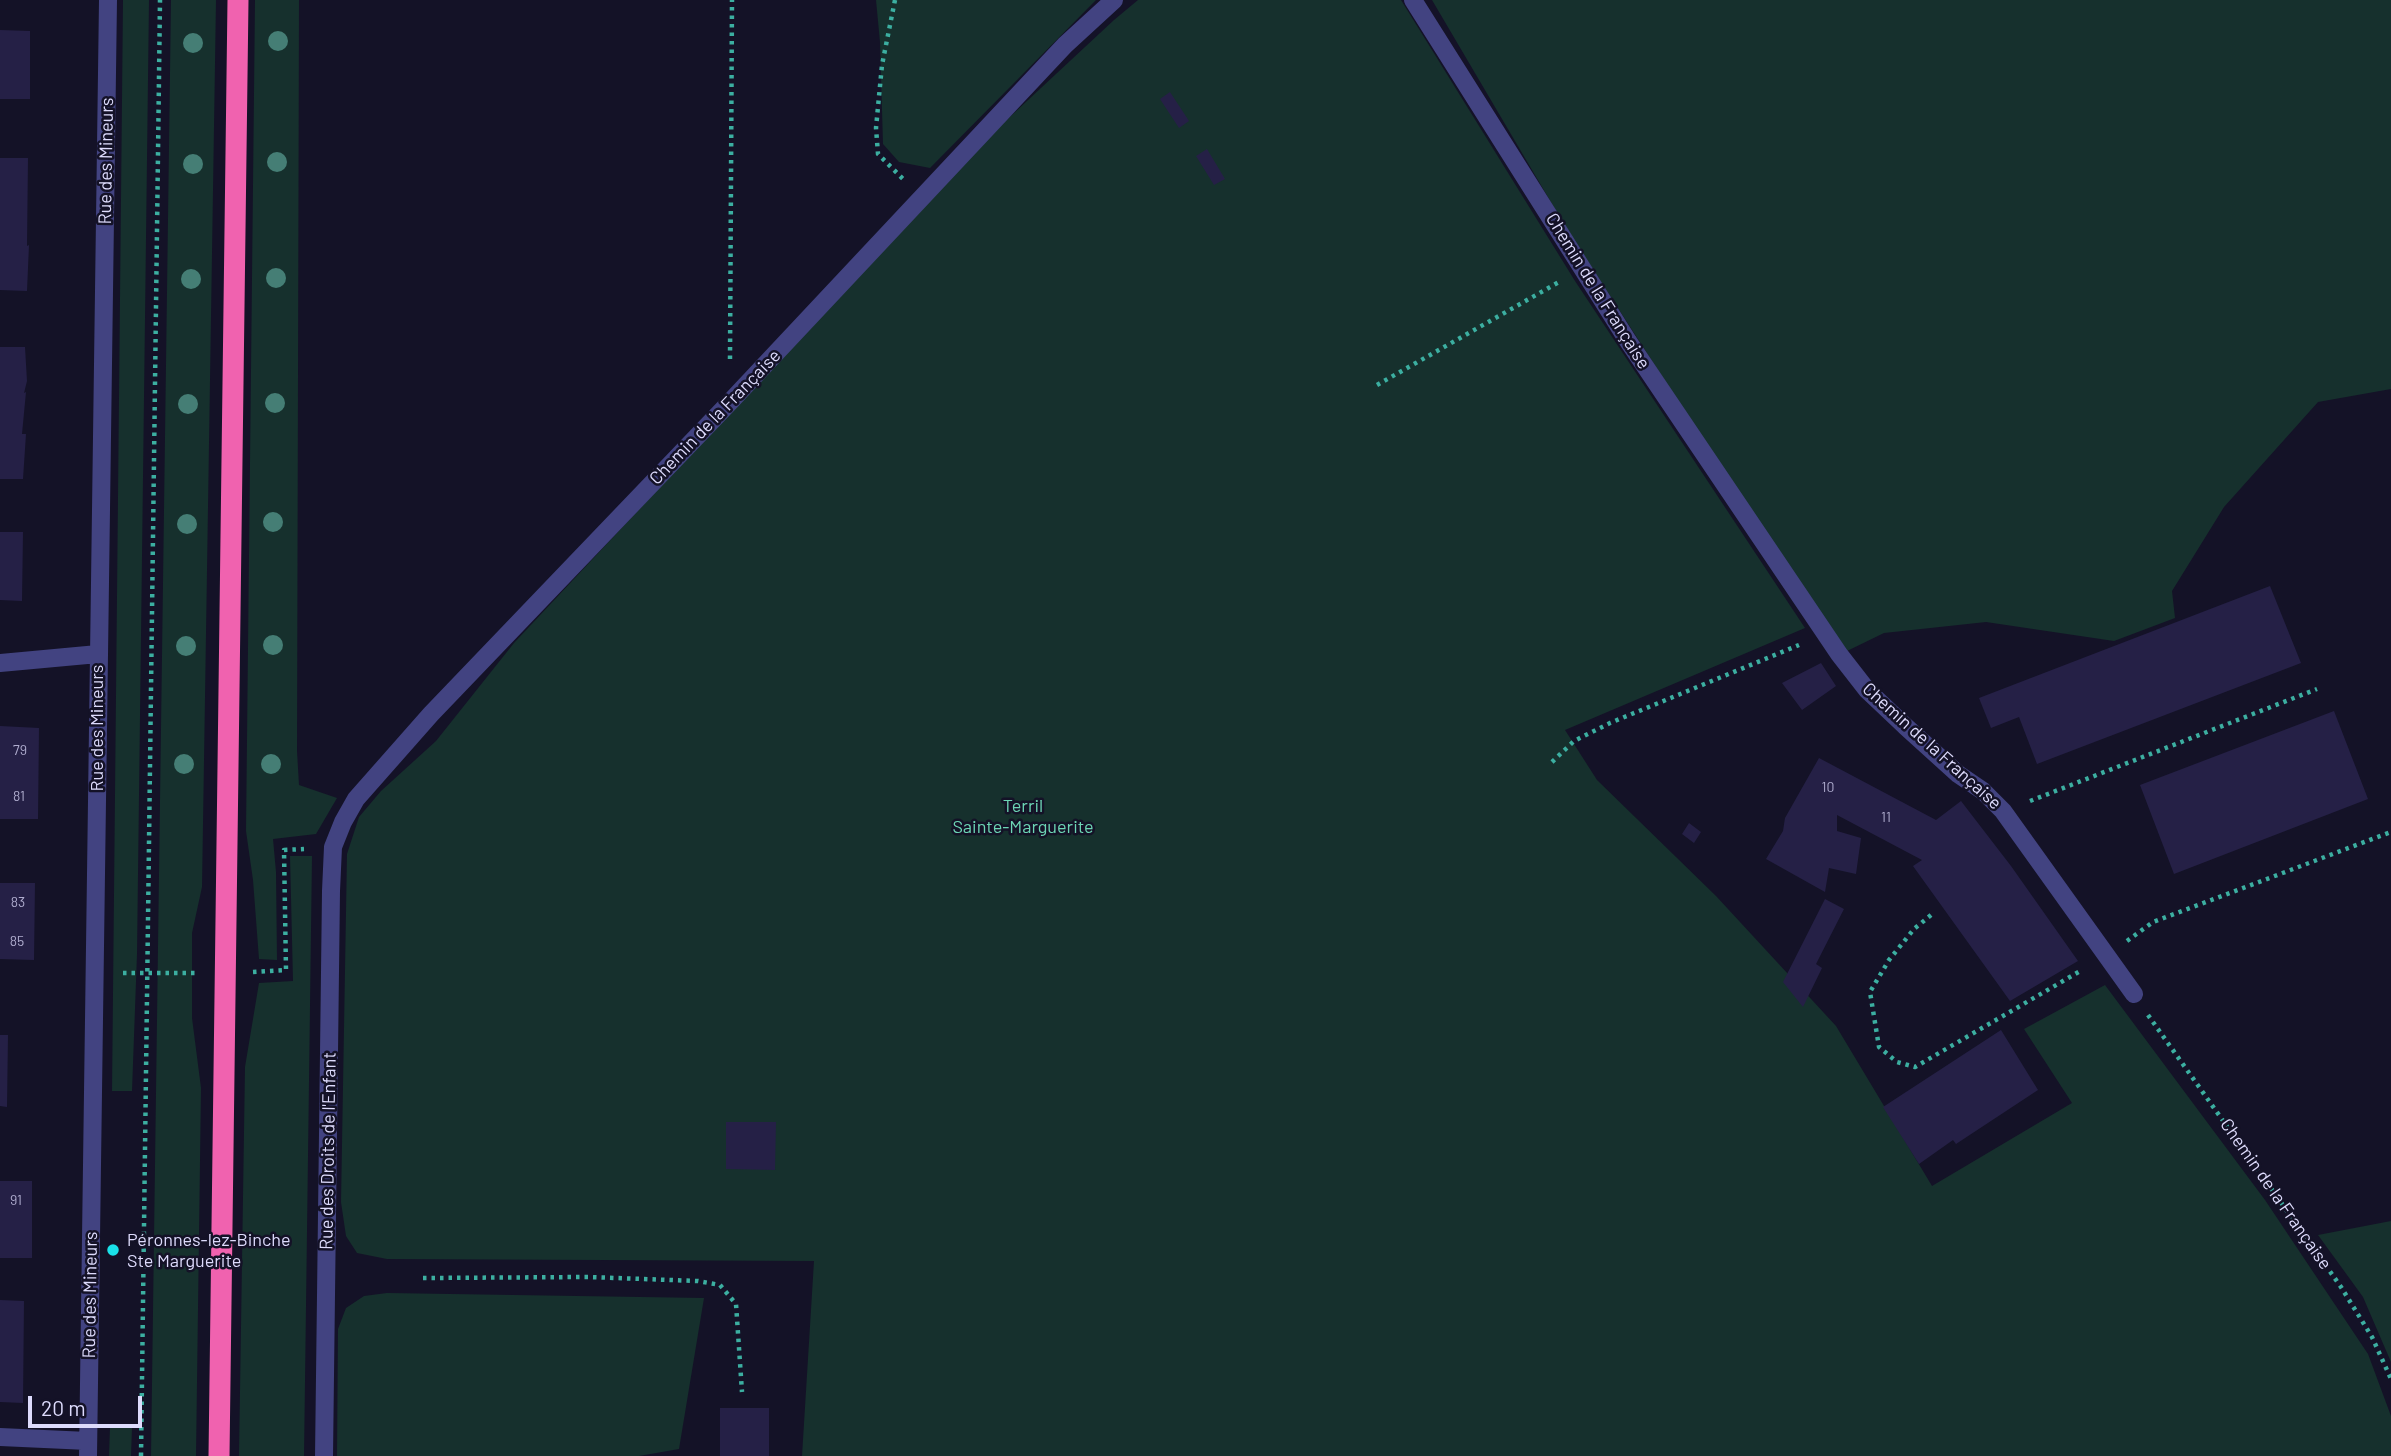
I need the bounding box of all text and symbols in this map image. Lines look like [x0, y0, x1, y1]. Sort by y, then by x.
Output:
street label: Rue des Mineurs [94, 97, 118, 225]
street label: Chemin de la Française [1541, 209, 1655, 373]
street label: Chemin de la Française [645, 345, 785, 489]
street label: Rue des Mineurs [86, 665, 108, 791]
street label: Chemin de la Française [1858, 678, 2006, 814]
house number: 79 [13, 742, 27, 758]
house number: 10 [1822, 779, 1834, 795]
house number: 81 [13, 788, 25, 804]
park label: Terril Sainte-Marguerite [952, 795, 1094, 838]
house number: 11 [1881, 809, 1891, 825]
house number: 83 [11, 894, 25, 910]
house number: 85 [10, 933, 24, 949]
street label: Rue des Droits de l'Enfant [315, 1052, 341, 1250]
street label: Chemin de la Française [2216, 1114, 2336, 1274]
house number: 91 [10, 1192, 22, 1208]
place label: Péronnes-lez-Binche Ste Marguerite [127, 1229, 290, 1272]
street label: Rue des Mineurs [78, 1231, 102, 1359]
marker: Péronnes-lez-Binche Ste Marguerite [105, 1242, 121, 1258]
scale bar [32, 1382, 145, 1426]
text: 20 m [41, 1395, 86, 1420]

